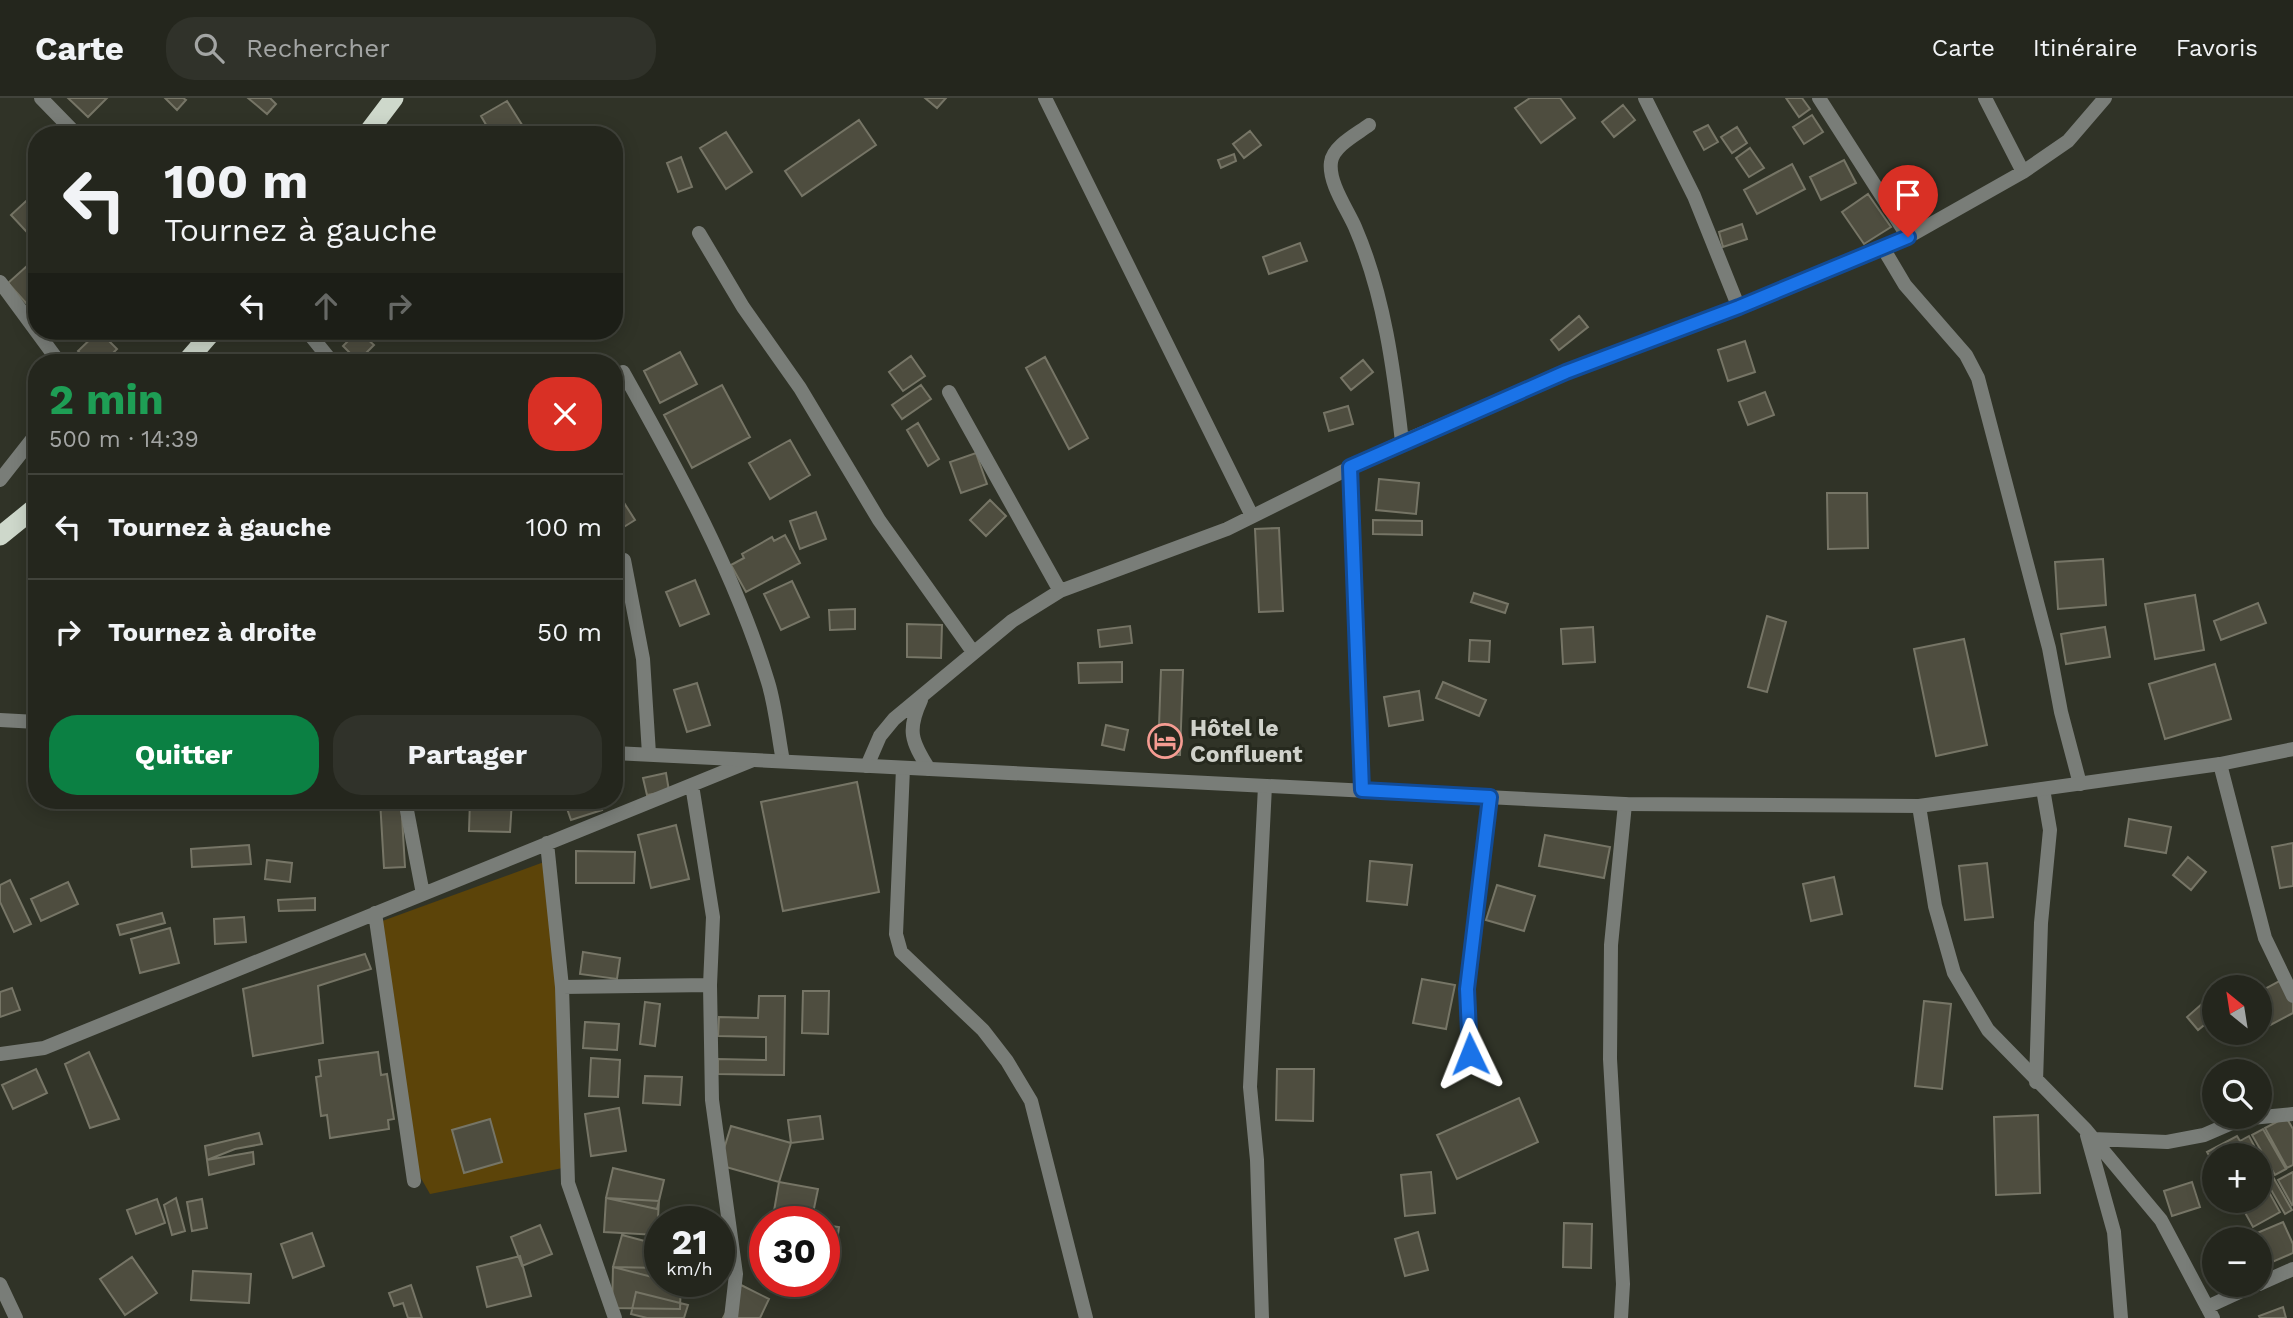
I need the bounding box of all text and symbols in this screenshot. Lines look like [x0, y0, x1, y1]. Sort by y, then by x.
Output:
search box [166, 17, 656, 80]
text: Carte [35, 29, 124, 68]
icon: search [190, 29, 228, 67]
text: Rechercher [246, 33, 390, 63]
text: Carte [1932, 34, 1995, 62]
text: Itinéraire [2033, 34, 2138, 62]
text: Favoris [2176, 34, 2258, 62]
text: 100 m [164, 152, 308, 210]
icon: left [49, 154, 140, 245]
pin [1878, 165, 1938, 237]
icon: arrive [1889, 176, 1927, 214]
text: Tournez à gauche [164, 211, 437, 249]
icon: left [234, 287, 272, 325]
icon: ahead [307, 287, 345, 325]
icon: right [380, 287, 418, 325]
text: 2 min [49, 375, 164, 424]
button: close [528, 377, 602, 451]
text: 500 m · 14:39 [49, 426, 199, 453]
icon: left [49, 508, 87, 546]
text: Tournez à gauche [108, 512, 331, 542]
text: 100 m [526, 512, 602, 542]
icon: right [49, 613, 87, 651]
text: Tournez à droite [108, 617, 317, 647]
text: 50 m [537, 617, 602, 647]
button: Quitter [49, 715, 319, 795]
button: Partager [333, 715, 602, 795]
place label: Hôtel le Confluent [1190, 715, 1303, 768]
hotel icon: Hôtel le Confluent [1146, 722, 1184, 760]
north arrow [2202, 975, 2272, 1045]
map controls [2202, 975, 2272, 1297]
position arrow [1433, 1017, 1507, 1091]
button: search [2202, 1059, 2272, 1129]
button: + [2202, 1143, 2272, 1213]
speed limit sign: 30 [749, 1206, 840, 1297]
text: 21 [672, 1221, 707, 1263]
button: − [2202, 1227, 2272, 1297]
text: km/h [666, 1258, 713, 1279]

